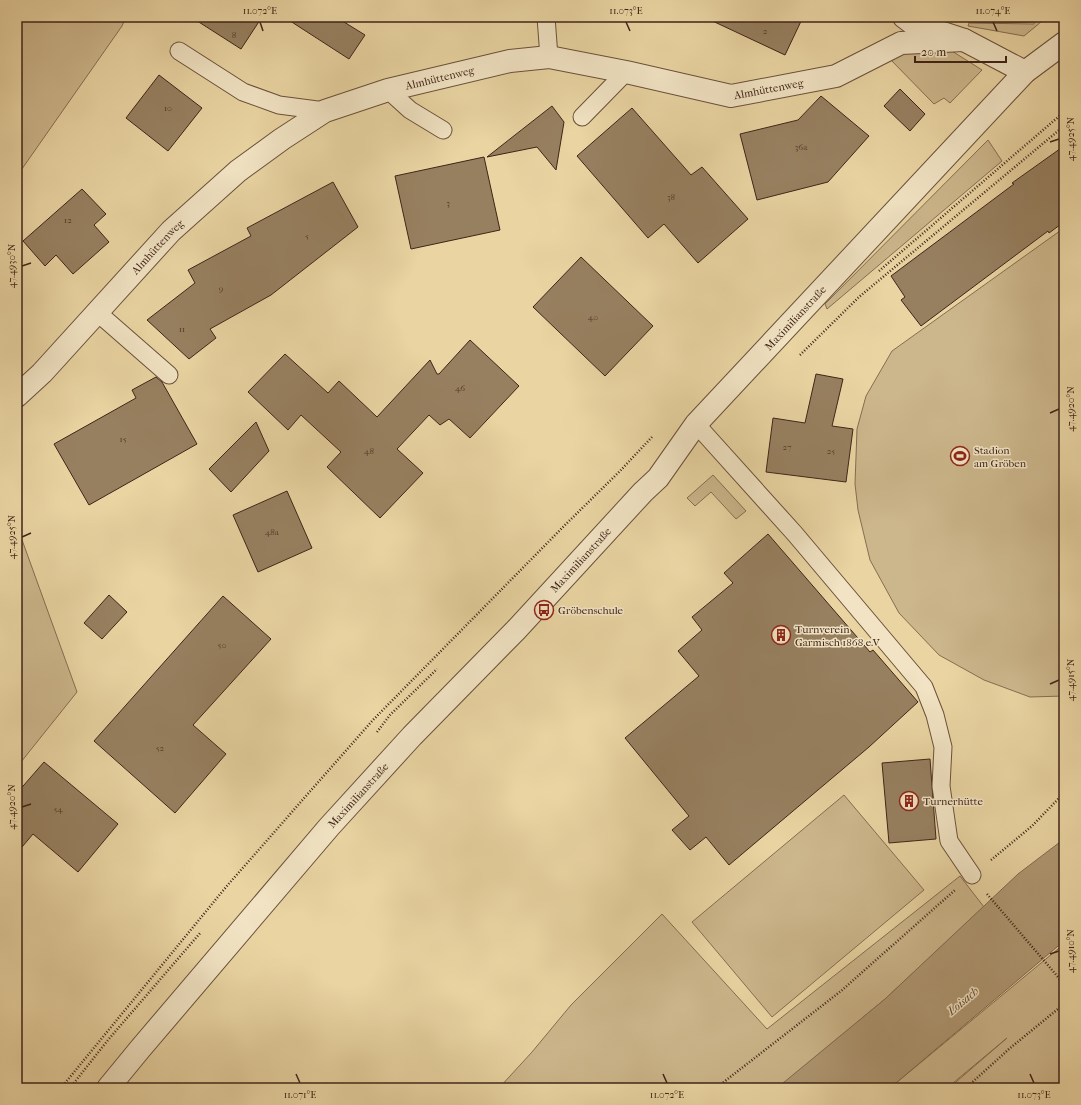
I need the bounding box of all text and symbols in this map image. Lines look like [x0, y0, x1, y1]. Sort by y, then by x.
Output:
text: 11.072°E [243, 5, 277, 17]
text: 11.073°E [609, 5, 643, 17]
text: 11.074°E [976, 5, 1010, 17]
house number: 2 [763, 26, 768, 36]
house number: 8 [232, 30, 237, 40]
scale bar [915, 38, 1006, 64]
text: 20 m [921, 45, 946, 59]
street label: Almhüttenweg [403, 63, 476, 92]
street label: Almhüttenweg [732, 76, 805, 102]
house number: 10 [164, 103, 172, 113]
text: 47.4925°N [1065, 116, 1077, 161]
house number: 36a [795, 142, 808, 152]
house number: 38 [667, 192, 676, 202]
house number: 3 [446, 198, 450, 208]
house number: 12 [64, 215, 72, 225]
street label: Almhüttenweg [128, 216, 186, 278]
house number: 5 [305, 231, 309, 241]
text: 47.4930°N [6, 243, 18, 288]
house number: 9 [219, 283, 224, 293]
street label: Maximilianstraße [762, 283, 829, 353]
house number: 40 [588, 312, 598, 322]
house number: 11 [179, 324, 185, 334]
house number: 46 [455, 383, 465, 393]
text: 47.4920°N [1065, 386, 1077, 432]
house number: 15 [119, 434, 127, 444]
house number: 27 [783, 442, 792, 452]
place label: Stadion am Gröben [974, 444, 1027, 470]
sports icon: Stadion am Gröben [949, 445, 971, 467]
house number: 48 [364, 446, 374, 456]
house number: 25 [827, 446, 835, 456]
text: 47.4925°N [6, 514, 18, 559]
street label: Maximilianstraße [547, 524, 614, 595]
house number: 48a [265, 527, 280, 537]
bus stop icon: Gröbenschule [533, 599, 555, 621]
place label: Gröbenschule [558, 604, 624, 617]
place label: Turnverein Garmisch 1868 e.V [795, 623, 880, 649]
building icon: Turnverein Garmisch 1868 e.V [770, 624, 792, 646]
house number: 50 [218, 640, 226, 650]
text: 47.4915°N [1065, 658, 1077, 701]
house number: 52 [156, 743, 165, 753]
street label: Maximilianstraße [325, 760, 391, 831]
text: 47.4920°N [6, 784, 18, 830]
building icon: Turnerhütte [898, 790, 920, 812]
place label: Turnerhütte [923, 795, 984, 808]
house number: 54 [53, 804, 63, 814]
text: 47.4910°N [1065, 929, 1077, 973]
water label: Loisach [944, 984, 982, 1019]
text: 11.071°E [284, 1089, 316, 1101]
text: 11.072°E [650, 1089, 684, 1101]
text: 11.073°E [1017, 1089, 1051, 1101]

